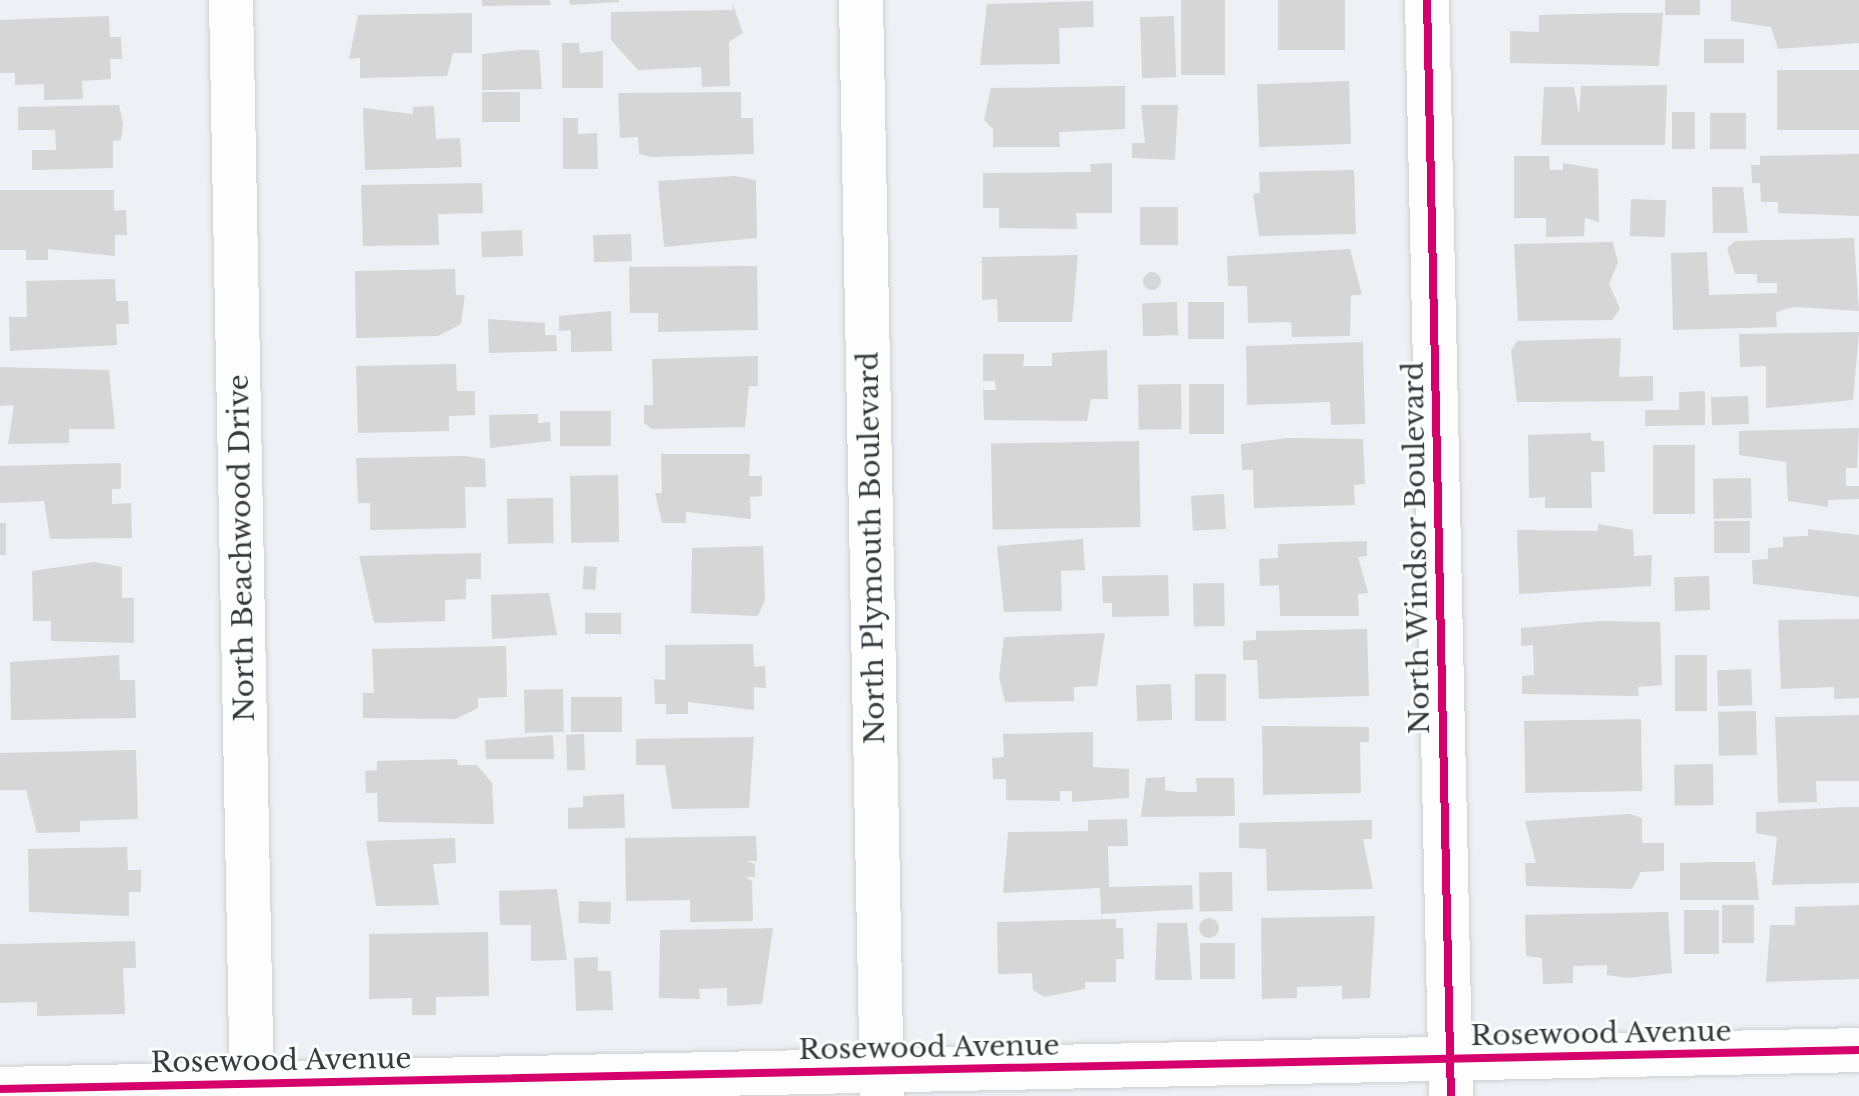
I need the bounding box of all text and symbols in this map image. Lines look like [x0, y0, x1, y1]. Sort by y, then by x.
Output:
street label: North Plymouth Boulevard [852, 351, 892, 745]
street label: North Windsor Boulevard [1397, 361, 1437, 735]
street label: North Beachwood Drive [222, 374, 262, 722]
street label: Rosewood Avenue [1470, 1015, 1732, 1053]
street label: Rosewood Avenue [798, 1029, 1060, 1067]
street label: Rosewood Avenue [150, 1042, 412, 1080]

